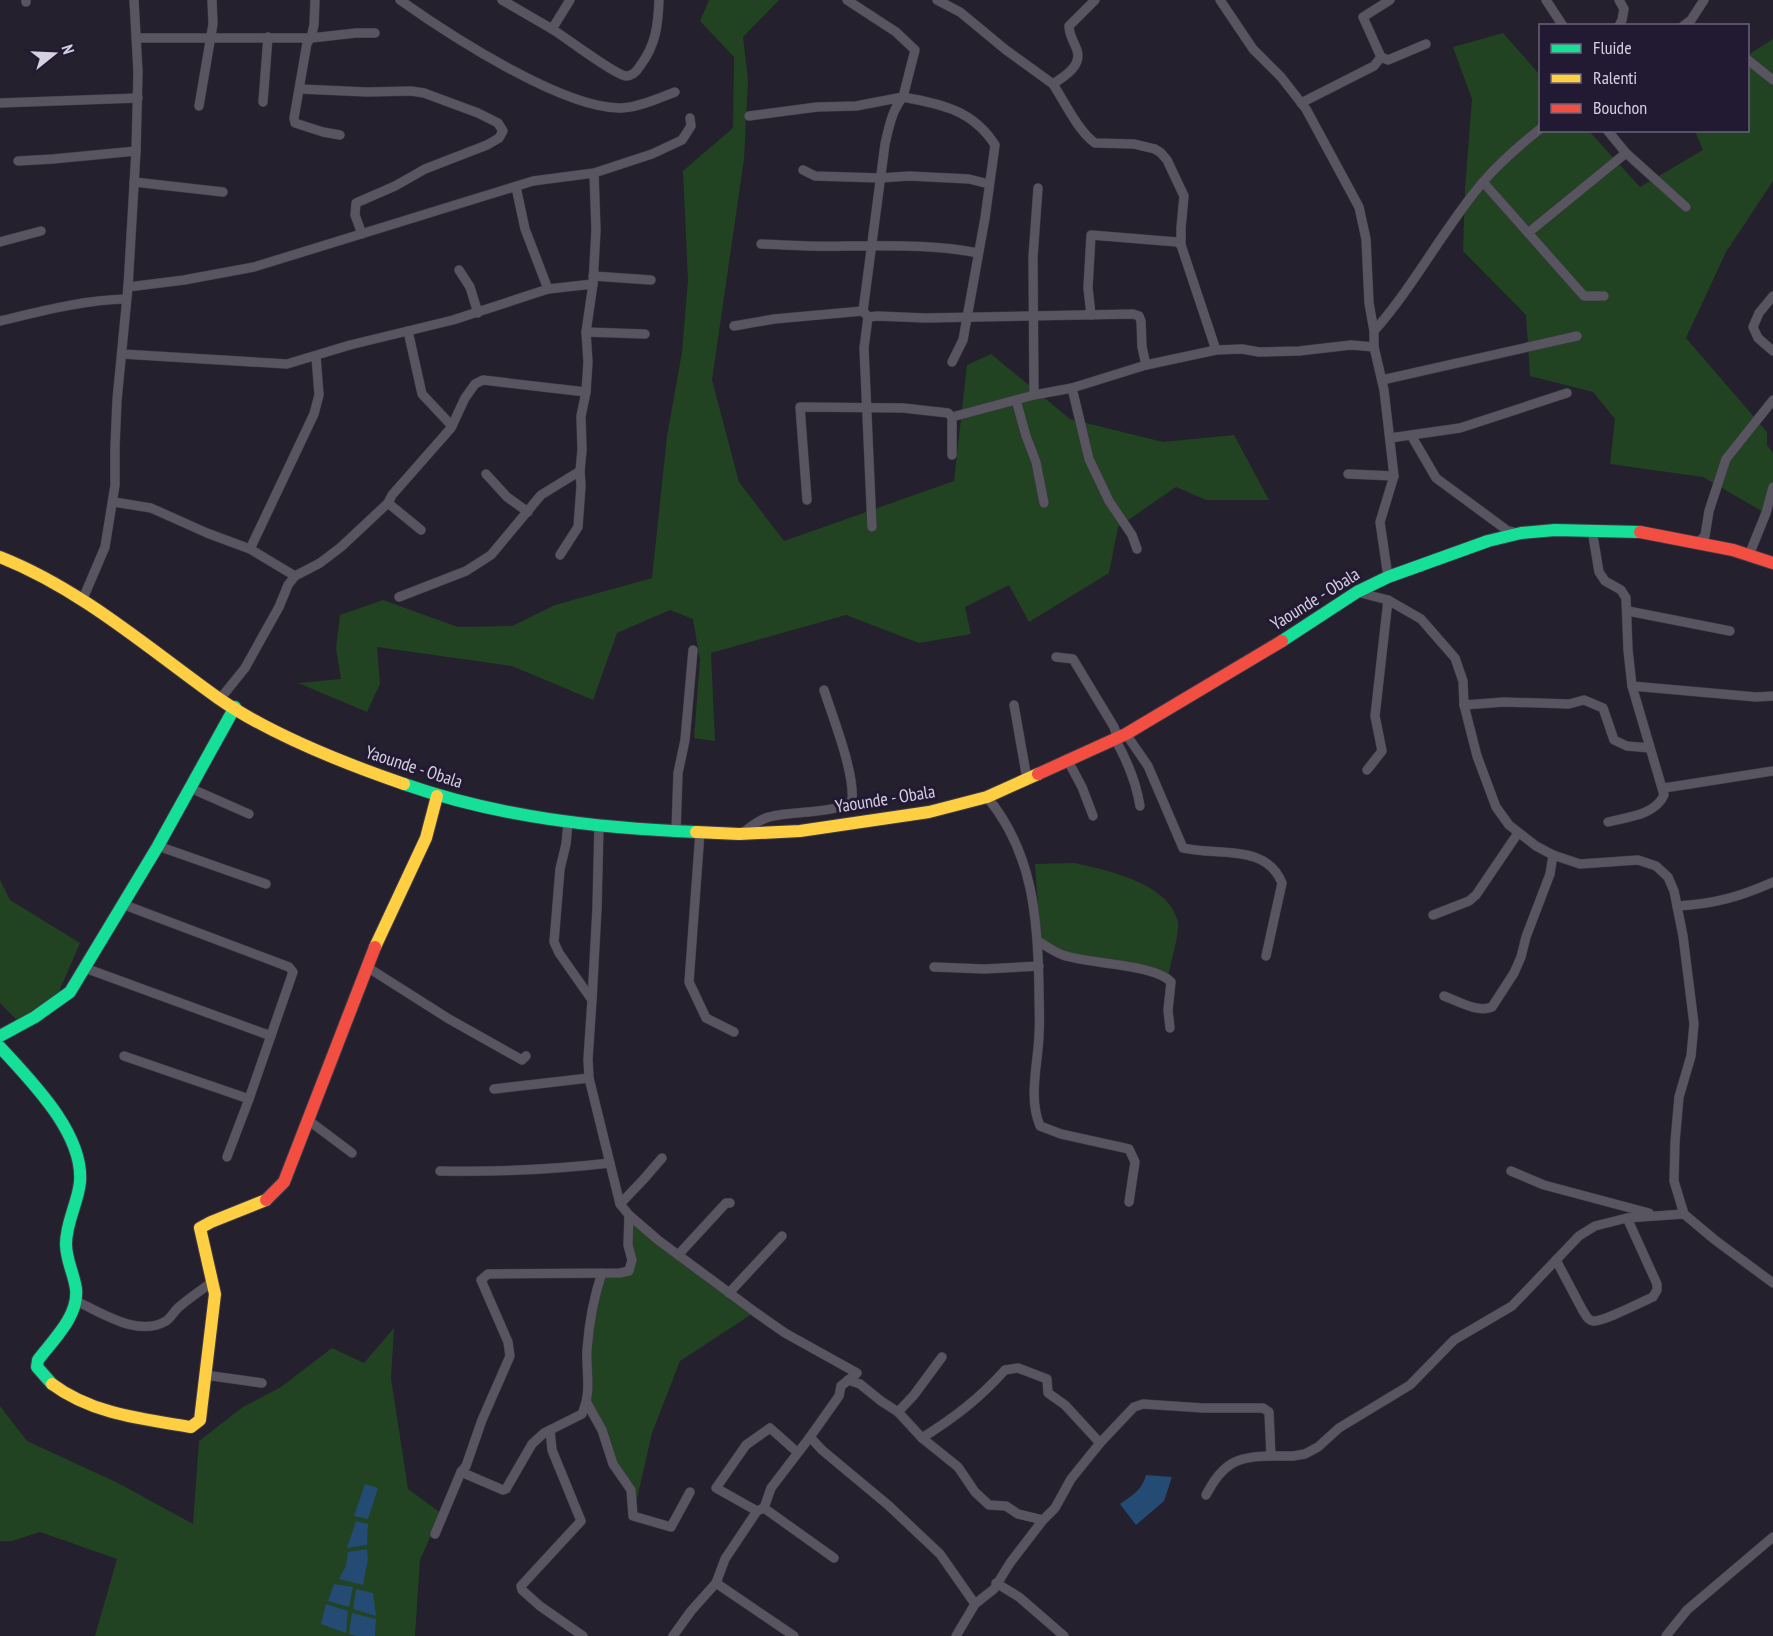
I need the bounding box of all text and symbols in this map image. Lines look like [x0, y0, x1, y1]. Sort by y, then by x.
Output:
north arrow [24, 24, 84, 84]
legend [1539, 24, 1749, 132]
text: Fluide [1593, 36, 1632, 59]
text: N [57, 42, 79, 57]
text: Ralenti [1593, 66, 1637, 89]
text: Bouchon [1593, 96, 1647, 119]
street label: Yaounde - Obala [1266, 562, 1364, 635]
street label: Yaounde - Obala [363, 740, 466, 793]
street label: Yaounde - Obala [833, 779, 937, 818]

